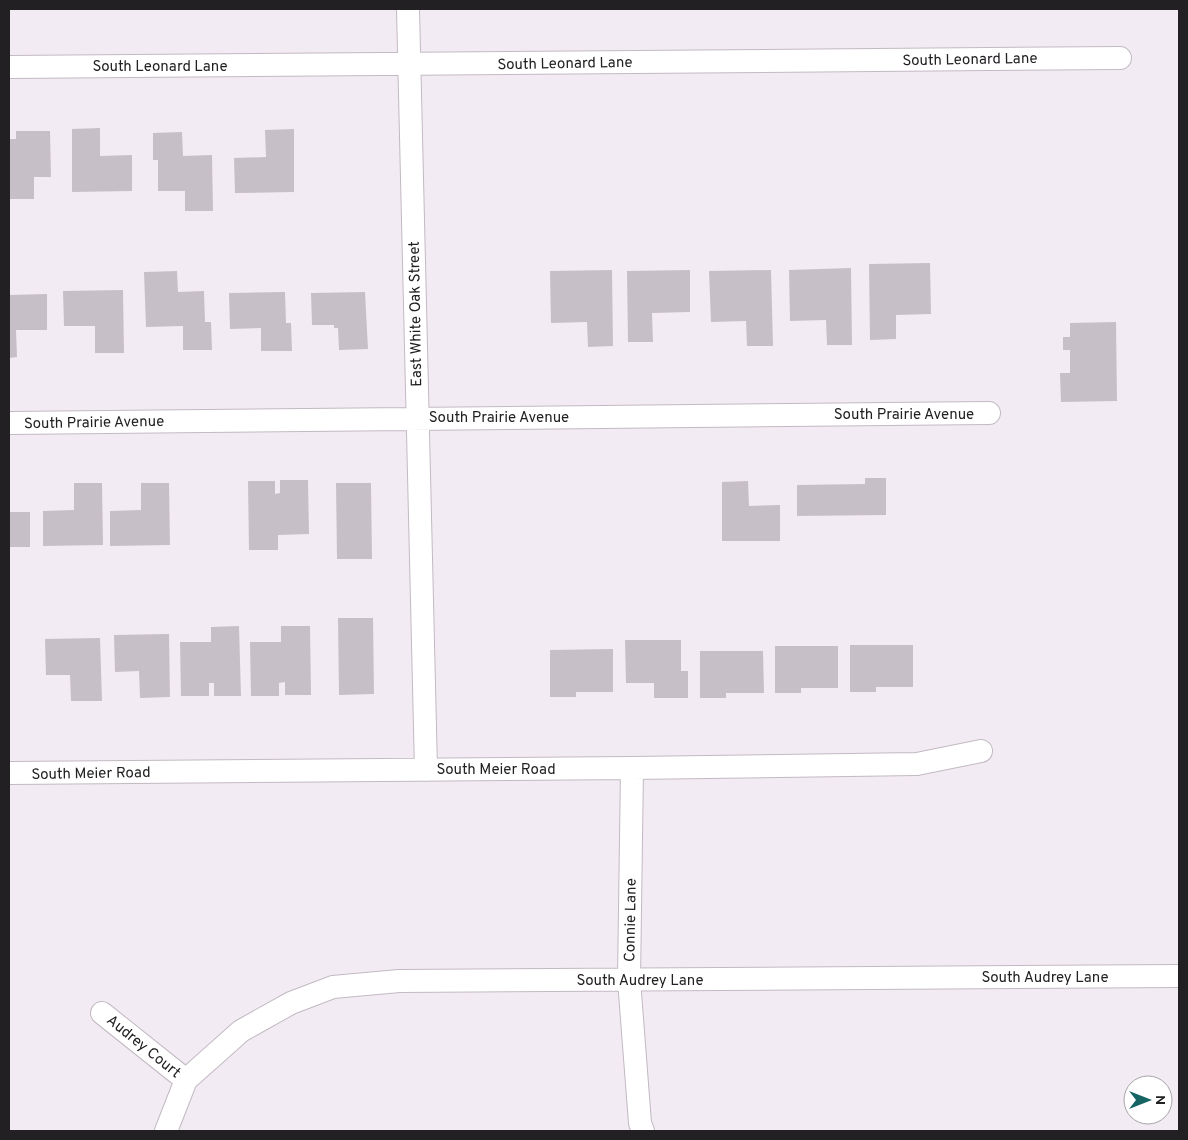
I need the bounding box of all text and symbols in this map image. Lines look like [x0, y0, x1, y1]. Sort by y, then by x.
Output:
street label: South Leonard Lane [902, 50, 1038, 71]
street label: South Leonard Lane [497, 54, 633, 75]
street label: South Leonard Lane [92, 58, 228, 77]
street label: East White Oak Street [406, 241, 427, 387]
street label: South Prairie Avenue [834, 406, 974, 425]
street label: South Prairie Avenue [429, 409, 569, 428]
street label: South Prairie Avenue [24, 413, 164, 434]
street label: South Meier Road [436, 761, 556, 780]
street label: South Meier Road [31, 764, 151, 785]
street label: Connie Lane [621, 878, 642, 962]
street label: South Audrey Lane [981, 969, 1109, 988]
street label: South Audrey Lane [576, 972, 704, 991]
street label: Audrey Court [102, 1011, 184, 1083]
north arrow [1123, 1075, 1173, 1125]
text: N [1151, 1095, 1168, 1105]

